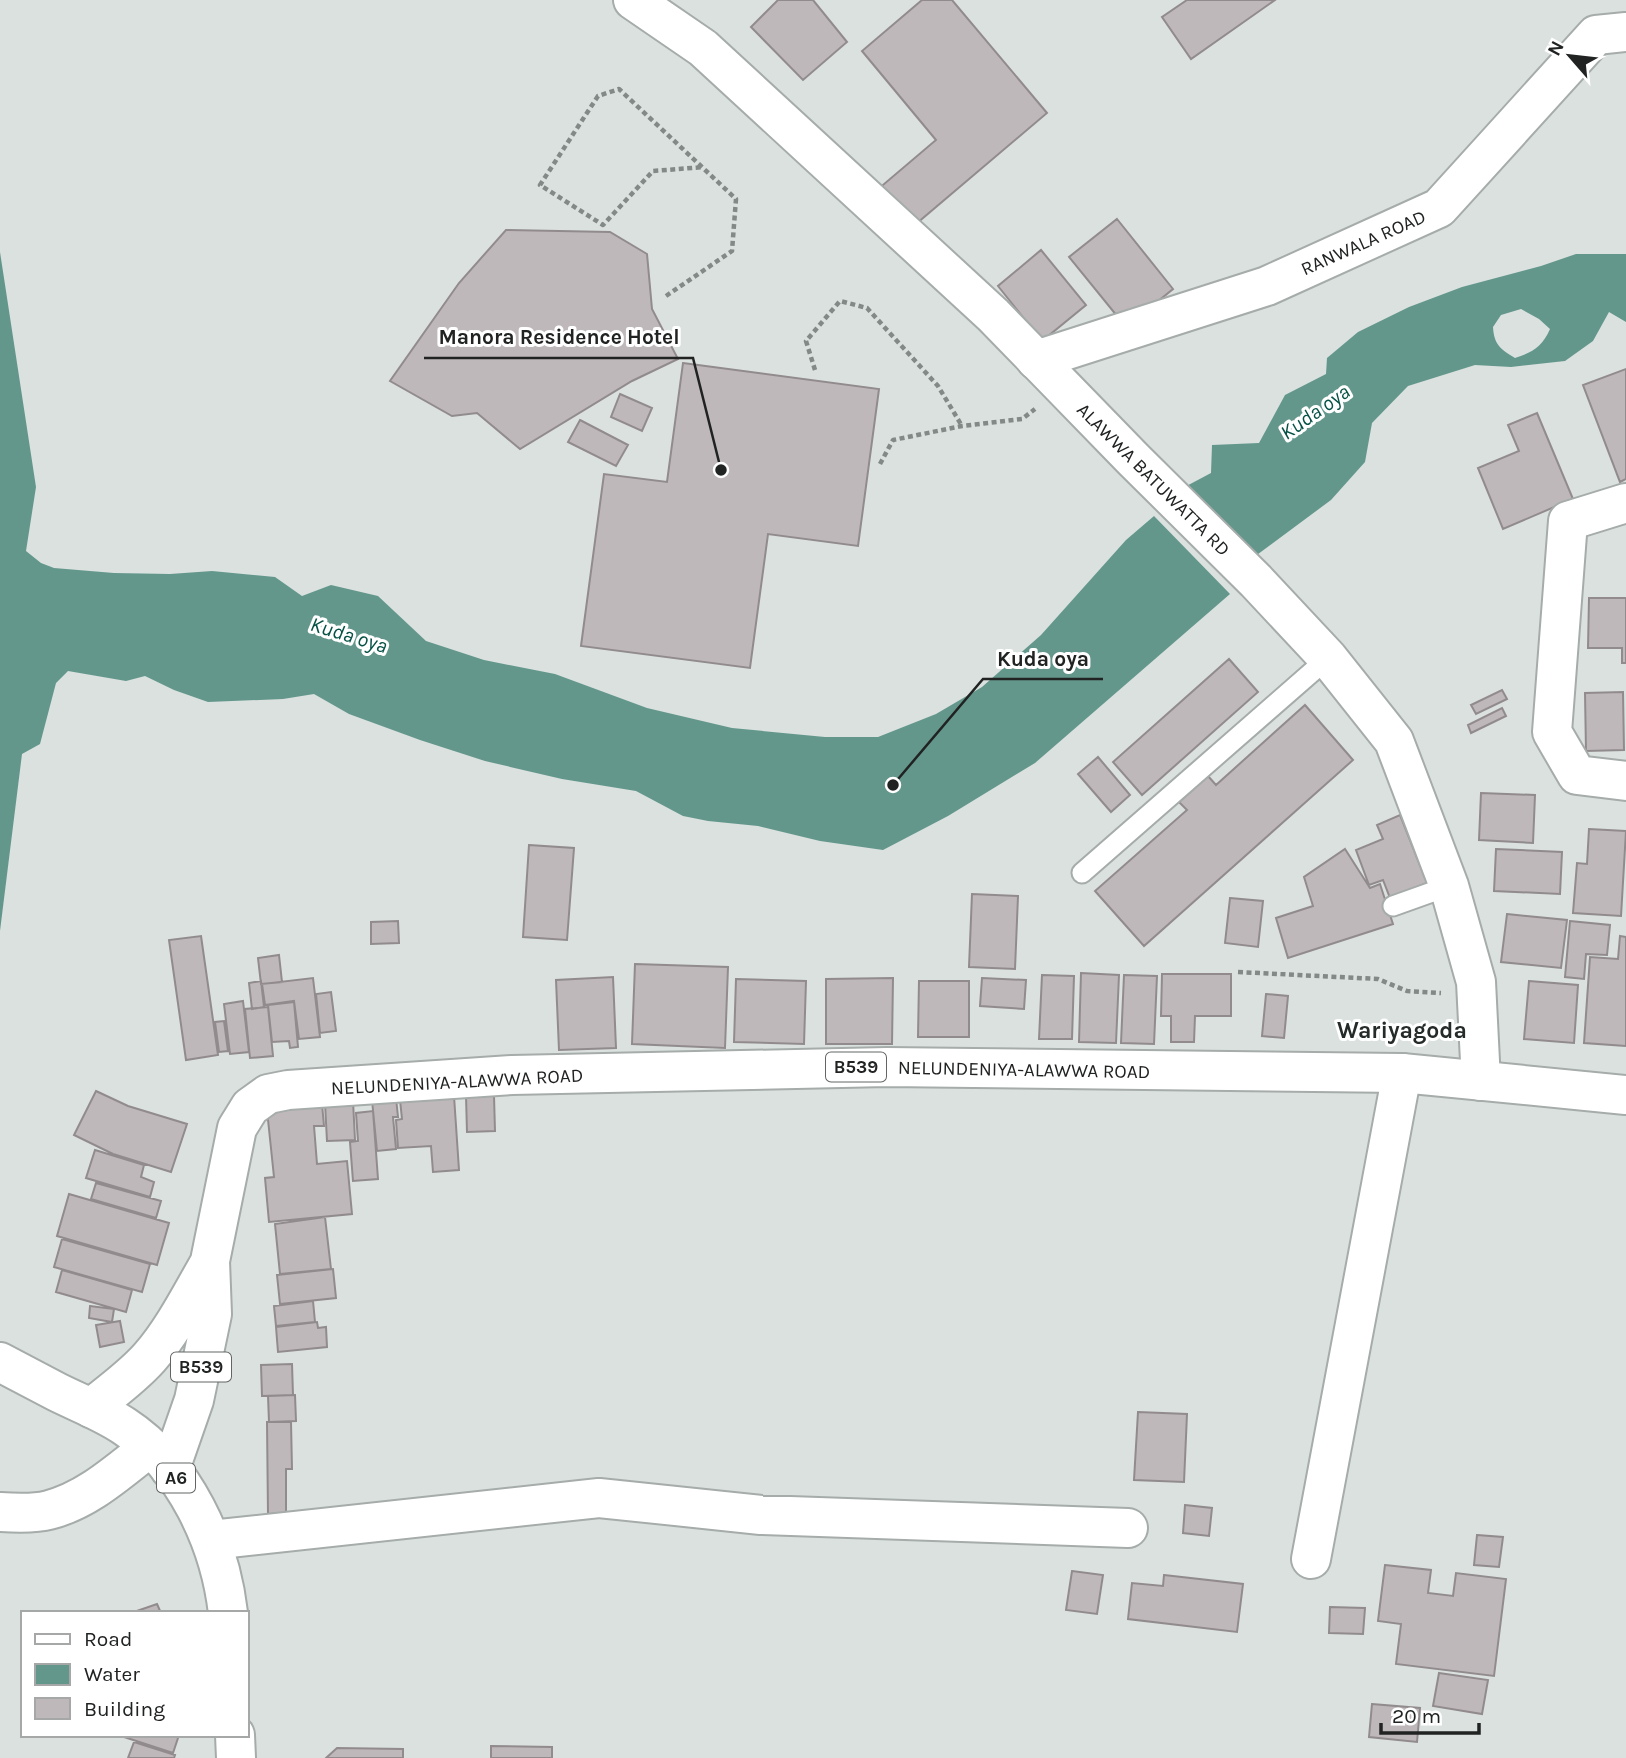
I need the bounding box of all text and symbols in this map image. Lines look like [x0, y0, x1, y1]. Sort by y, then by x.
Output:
north arrow [1535, 21, 1605, 91]
text: N [1543, 37, 1569, 60]
street label: RANWALA ROAD [1297, 206, 1429, 280]
callout: Manora Residence Hotel [424, 316, 693, 358]
text: Manora Residence Hotel [438, 325, 680, 349]
water label: Kuda oya [1276, 379, 1354, 445]
street label: ALAWWA BATUWATTA RD [1072, 399, 1234, 561]
water label: Kuda oya [308, 612, 390, 658]
callout: Kuda oya [983, 637, 1103, 679]
text: Kuda oya [997, 647, 1089, 671]
district label: Wariyagoda [1337, 1017, 1467, 1044]
road number: B539 [826, 1052, 886, 1082]
street label: NELUNDENIYA-ALAWWA ROAD [898, 1057, 1150, 1083]
street label: NELUNDENIYA-ALAWWA ROAD [330, 1064, 584, 1100]
road number: B539 [171, 1352, 231, 1382]
road number: A6 [157, 1464, 195, 1492]
legend [21, 1611, 248, 1737]
text: Road [84, 1627, 132, 1651]
text: Water [84, 1662, 140, 1686]
scale bar [1381, 1692, 1479, 1736]
text: Building [84, 1697, 165, 1721]
text: 20 m [1392, 1704, 1441, 1728]

